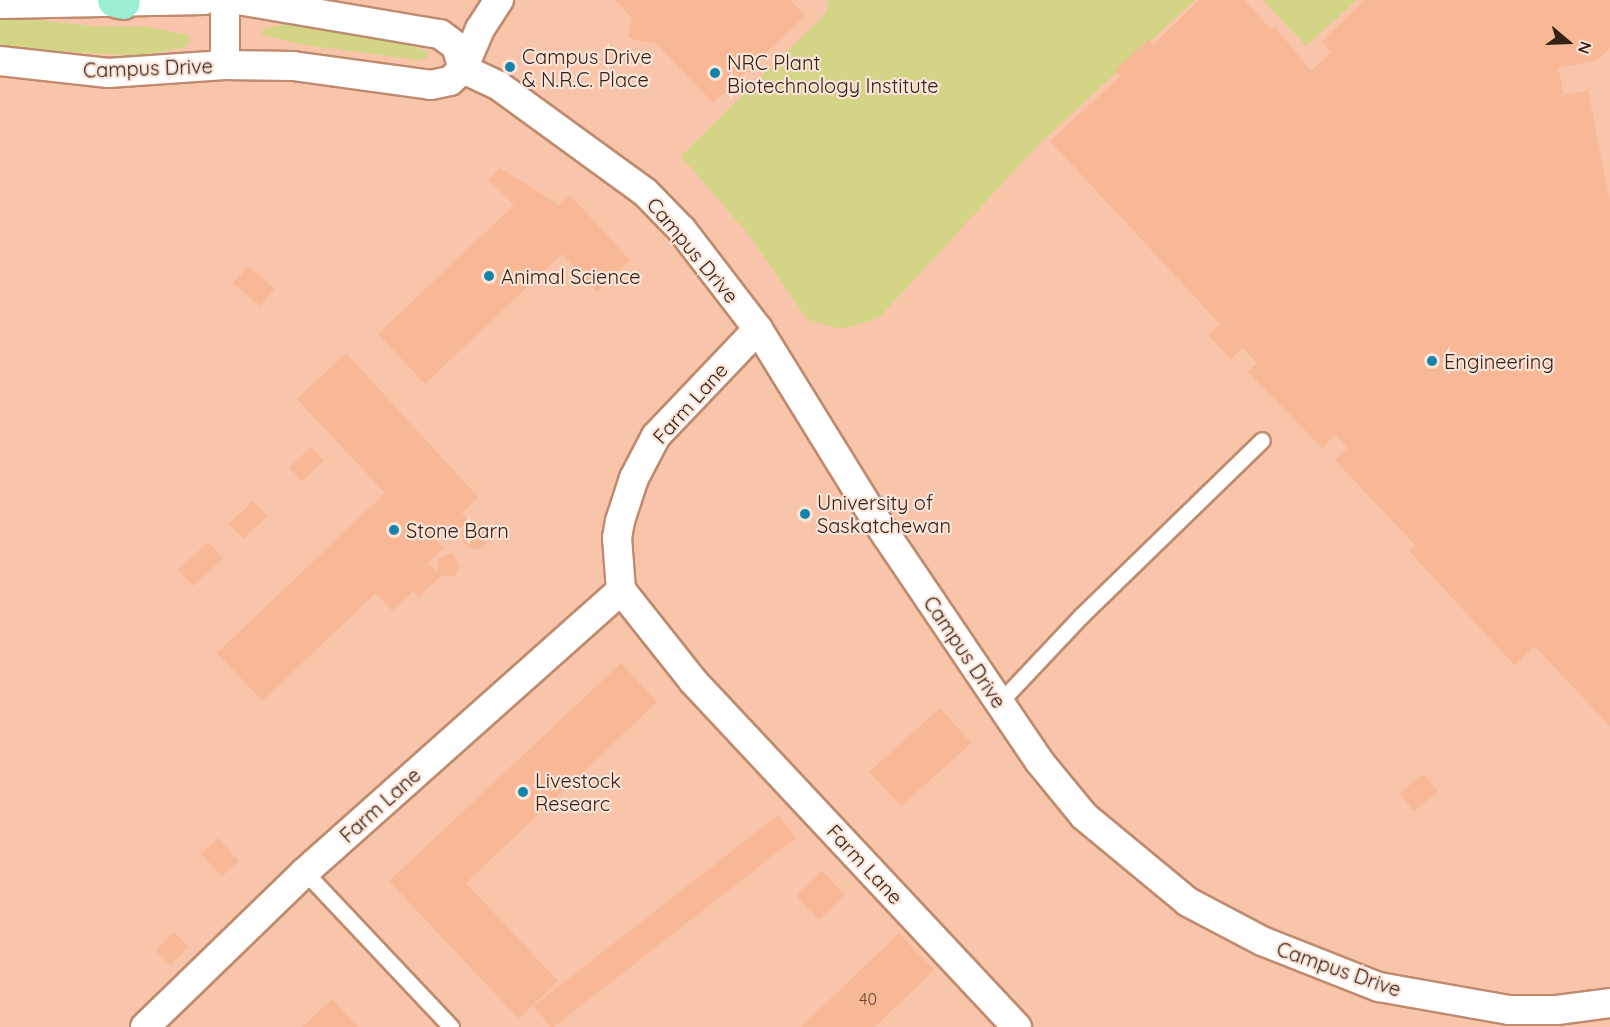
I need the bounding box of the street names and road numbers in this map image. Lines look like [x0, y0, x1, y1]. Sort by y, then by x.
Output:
street label: Campus Drive [83, 54, 213, 82]
street label: Campus Drive [642, 193, 744, 307]
street label: Farm Lane [648, 358, 732, 448]
street label: Campus Drive [919, 591, 1011, 713]
street label: Farm Lane [335, 763, 425, 847]
street label: Farm Lane [822, 819, 908, 909]
street label: Campus Drive [1274, 937, 1404, 1001]

